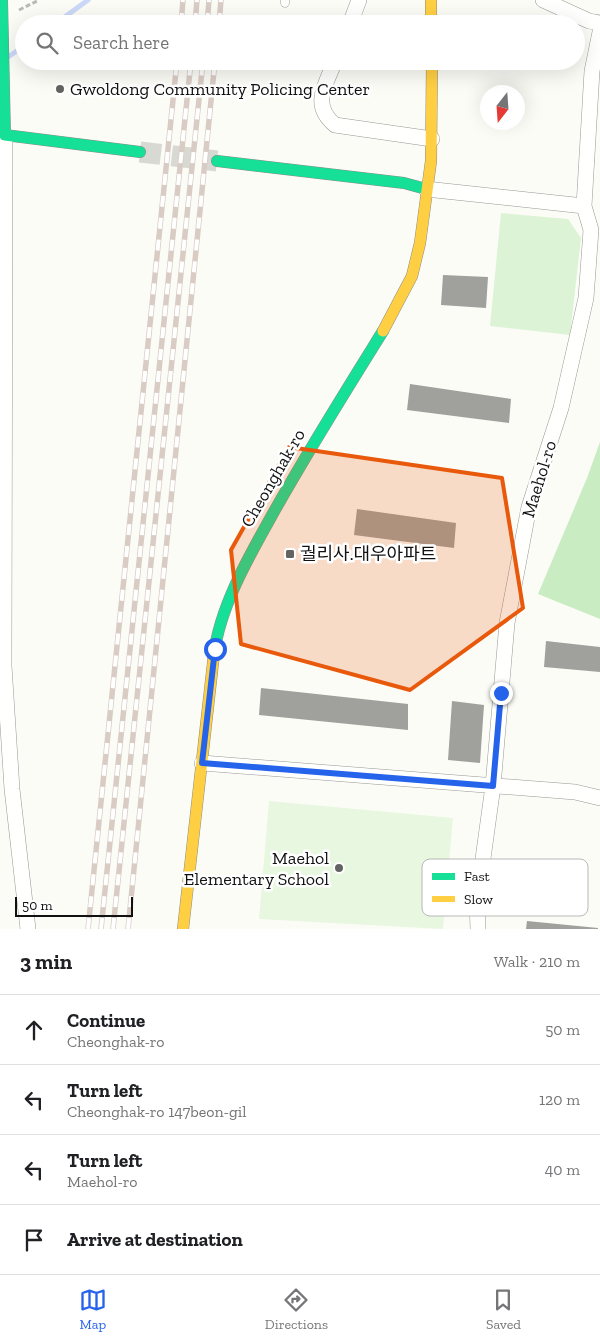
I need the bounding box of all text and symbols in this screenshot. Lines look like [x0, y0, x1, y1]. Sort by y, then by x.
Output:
search box [15, 15, 585, 70]
icon: search [33, 29, 61, 57]
text: Search here [73, 31, 169, 54]
place label: Gwoldong Community Policing Center [70, 78, 370, 100]
marker: Gwoldong Community Policing Center [54, 83, 66, 95]
north arrow [480, 85, 525, 130]
street label: Cheonghak-ro [236, 425, 310, 531]
street label: Maehol-ro [517, 438, 561, 520]
place label: 궐리사.대우아파트 [300, 543, 436, 565]
marker: 궐리사.대우아파트 [284, 548, 296, 560]
route start [204, 638, 227, 661]
route end [490, 682, 513, 705]
place label: Maehol Elementary School [184, 847, 329, 890]
legend [422, 859, 588, 916]
marker: Maehol Elementary School [333, 862, 345, 874]
text: Fast [464, 868, 491, 885]
text: Slow [464, 891, 493, 908]
scale bar [15, 894, 132, 917]
text: 50 m [22, 897, 53, 914]
text: 3 min [20, 949, 72, 974]
text: Walk · 210 m [494, 952, 580, 971]
text: Continue [67, 1009, 145, 1032]
icon: ahead [20, 1016, 48, 1044]
text: 50 m [545, 1020, 580, 1039]
text: Cheonghak-ro [67, 1032, 165, 1051]
text: Turn left [67, 1079, 142, 1102]
icon: left [20, 1086, 48, 1114]
text: 120 m [539, 1090, 580, 1109]
text: Cheonghak-ro 147beon-gil [67, 1102, 247, 1121]
text: Turn left [67, 1149, 142, 1172]
icon: left [20, 1156, 48, 1184]
text: 40 m [545, 1160, 580, 1179]
text: Maehol-ro [67, 1172, 138, 1191]
icon: arrive [20, 1226, 48, 1254]
text: Arrive at destination [67, 1228, 243, 1251]
tab: Map [79, 1286, 107, 1333]
tab: Directions [265, 1286, 328, 1333]
tab: Saved [486, 1286, 521, 1333]

